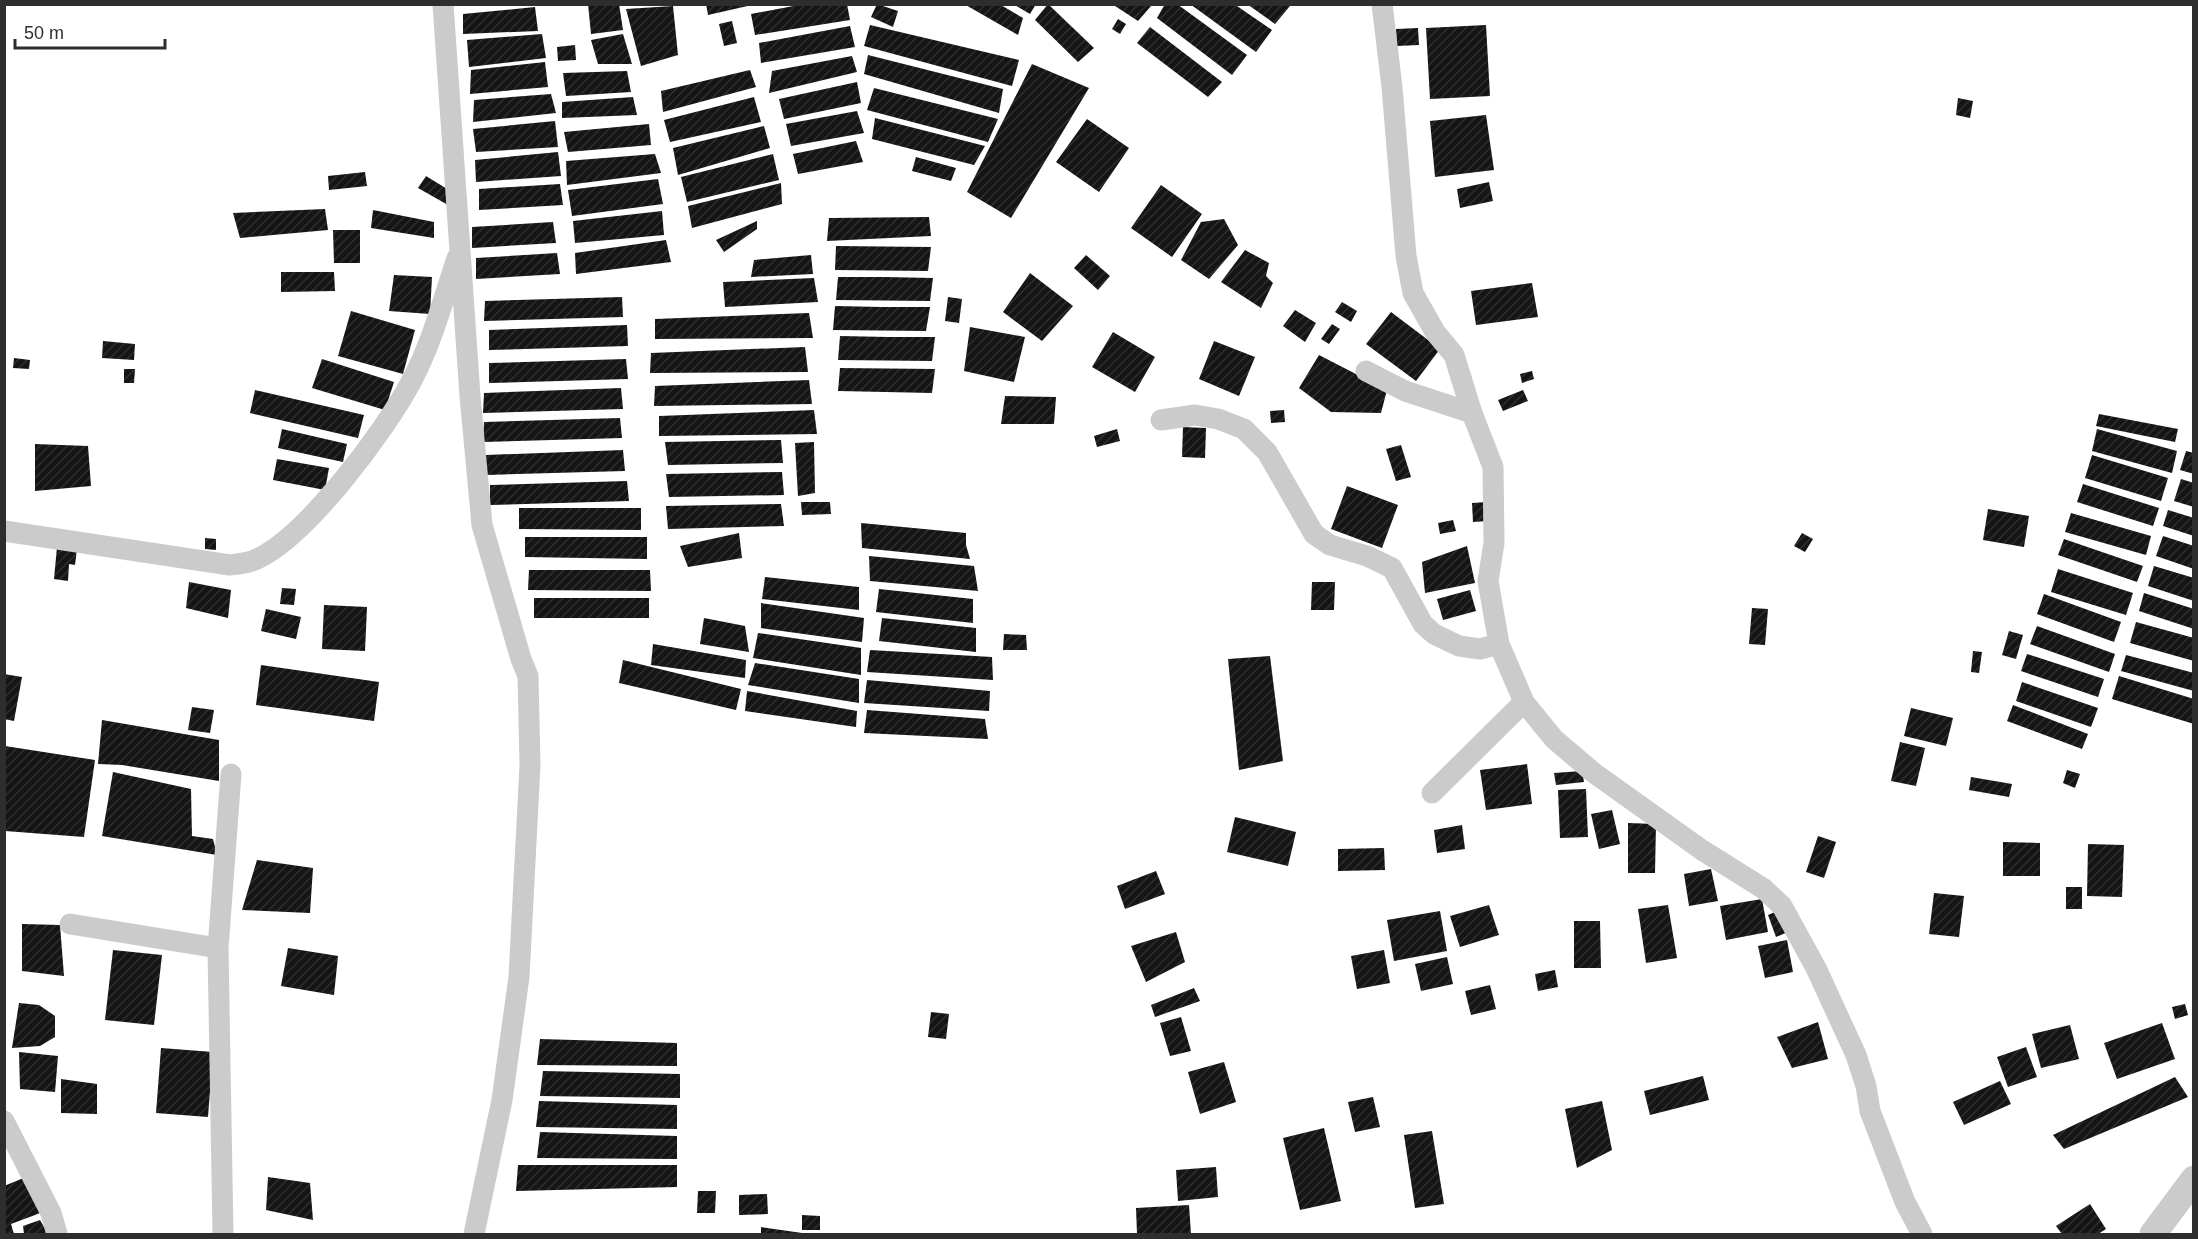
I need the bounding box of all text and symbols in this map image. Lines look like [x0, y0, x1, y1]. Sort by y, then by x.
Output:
scale bar [15, 12, 165, 50]
text: 50 m [24, 23, 64, 43]

